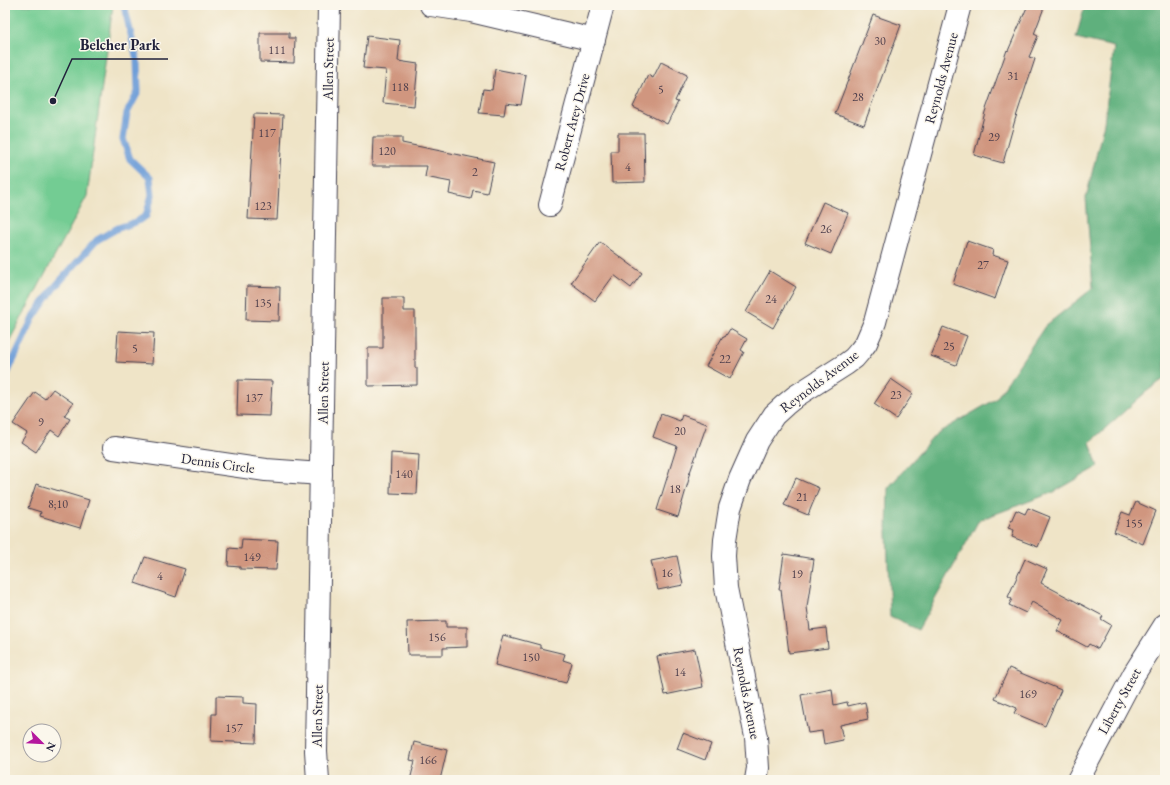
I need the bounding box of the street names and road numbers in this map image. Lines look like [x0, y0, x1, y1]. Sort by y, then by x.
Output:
street label: Reynolds Avenue [920, 30, 962, 126]
street label: Allen Street [318, 37, 338, 102]
street label: Robert Arey Drive [550, 71, 594, 173]
street label: Reynolds Avenue [776, 345, 862, 416]
street label: Allen Street [313, 361, 333, 426]
street label: Dennis Circle [180, 449, 256, 477]
street label: Reynolds Avenue [729, 645, 765, 741]
street label: Liberty Street [1093, 664, 1145, 737]
street label: Allen Street [307, 684, 327, 749]

